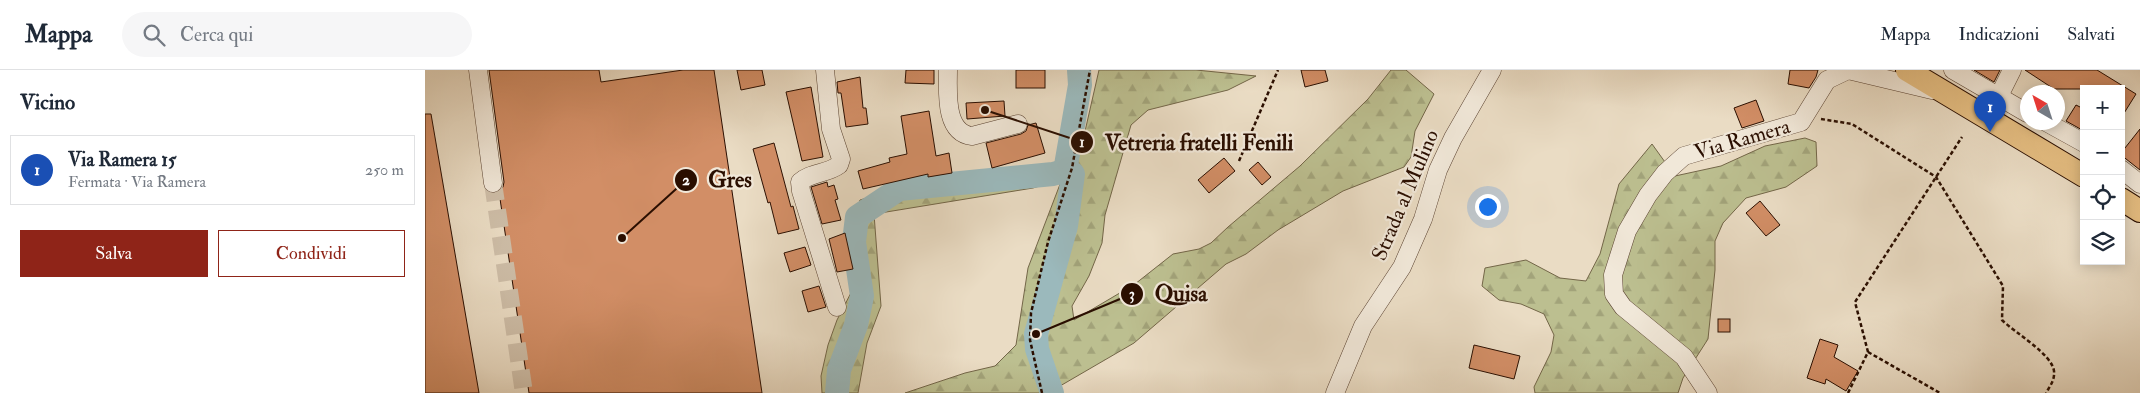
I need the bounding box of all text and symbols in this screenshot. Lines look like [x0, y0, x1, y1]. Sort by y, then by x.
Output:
search box [122, 12, 472, 57]
text: Mappa [25, 19, 92, 50]
icon: search [140, 21, 168, 49]
text: Cerca qui [180, 23, 253, 47]
text: Mappa [1880, 23, 1930, 46]
text: Indicazioni [1958, 23, 2039, 46]
text: Salvati [2067, 23, 2115, 46]
north arrow [2020, 85, 2065, 130]
map controls [2080, 85, 2125, 265]
button: + [2080, 85, 2125, 130]
text: Vicino [20, 89, 75, 116]
pin: 1 [1974, 91, 2006, 132]
street label: Via Ramera [1691, 113, 1794, 166]
callout: Vetreria fratelli Fenili [1070, 124, 1303, 161]
street label: Strada al Mulino [1366, 126, 1445, 265]
text: Vetreria fratelli Fenili [1104, 129, 1294, 157]
button: − [2080, 130, 2125, 175]
text: 1 [1079, 133, 1085, 152]
text: Via Ramera 15 [68, 148, 176, 172]
text: 1 [34, 160, 40, 180]
text: 250 m [365, 160, 404, 180]
callout: Gres [673, 161, 762, 198]
text: Gres [708, 166, 752, 194]
text: 2 [682, 171, 690, 190]
text: Fermata · Via Ramera [68, 172, 206, 192]
button: locate [2080, 175, 2125, 220]
your location [1475, 194, 1501, 220]
button: layers [2080, 220, 2125, 265]
button: Salva [20, 230, 208, 277]
button: Condividi [218, 230, 405, 277]
callout: Quisa [1120, 275, 1217, 312]
text: Quisa [1155, 280, 1208, 308]
text: 3 [1129, 285, 1135, 304]

